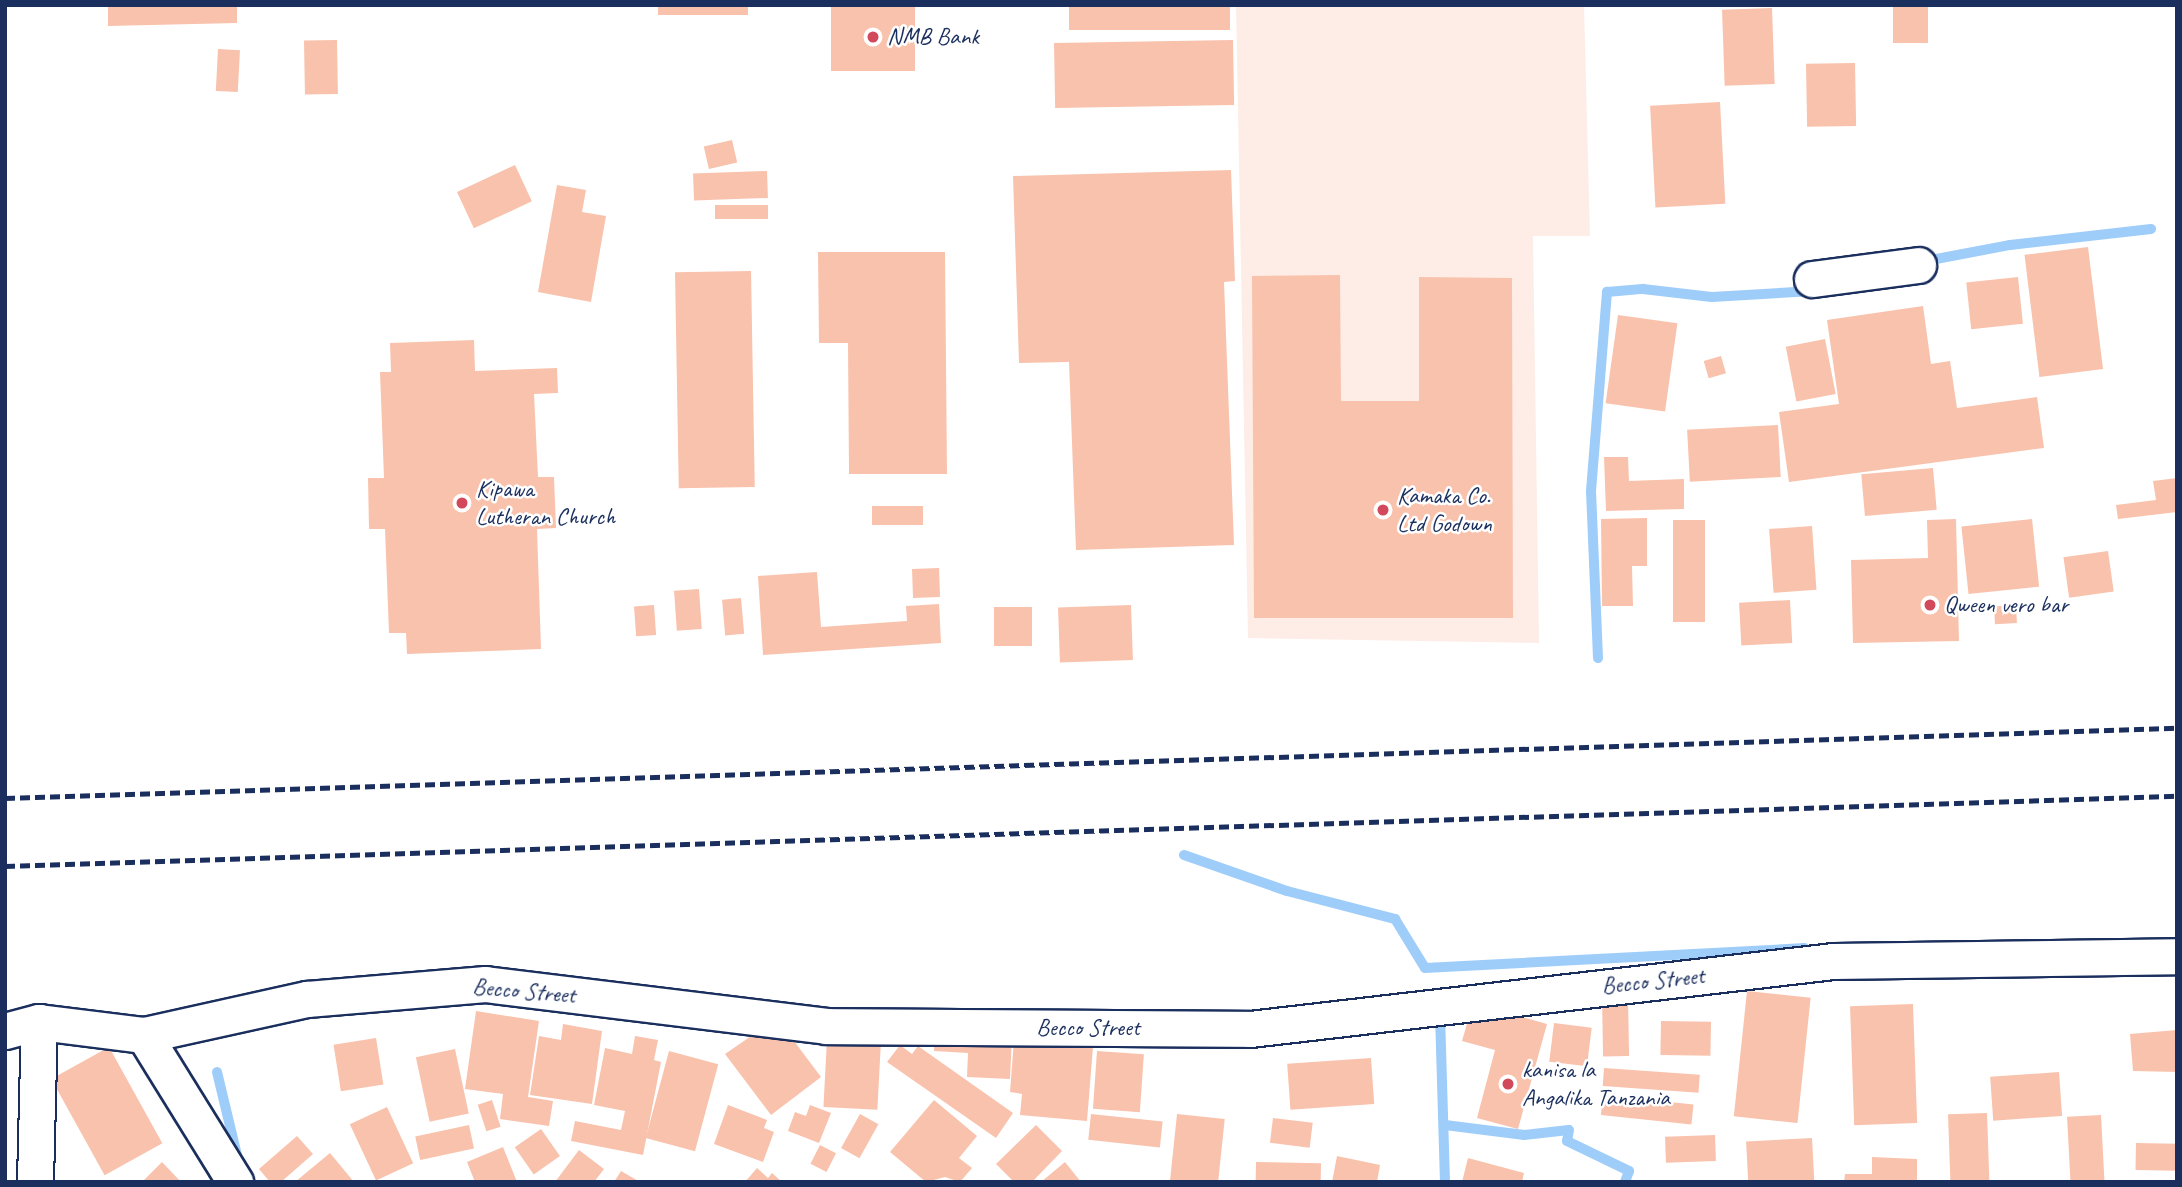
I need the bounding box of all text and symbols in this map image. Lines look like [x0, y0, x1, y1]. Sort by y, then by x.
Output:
place label: NMB Bank [887, 23, 979, 51]
marker: NMB Bank [865, 29, 881, 45]
place label: Kipawa Lutheran Church [476, 475, 616, 531]
place label: Kamaka Co. Ltd Godown [1397, 482, 1491, 538]
marker: Kipawa Lutheran Church [454, 495, 470, 511]
marker: Kamaka Co. Ltd Godown [1375, 502, 1391, 518]
place label: Qween vero bar [1944, 591, 2069, 619]
marker: Qween vero bar [1922, 597, 1938, 613]
street label: Becco Street [1600, 961, 1706, 1001]
street label: Becco Street [471, 972, 577, 1010]
street label: Becco Street [1036, 1014, 1140, 1042]
place label: kanisa la Angalika Tanzania [1522, 1056, 1670, 1112]
marker: kanisa la Angalika Tanzania [1500, 1076, 1516, 1092]

